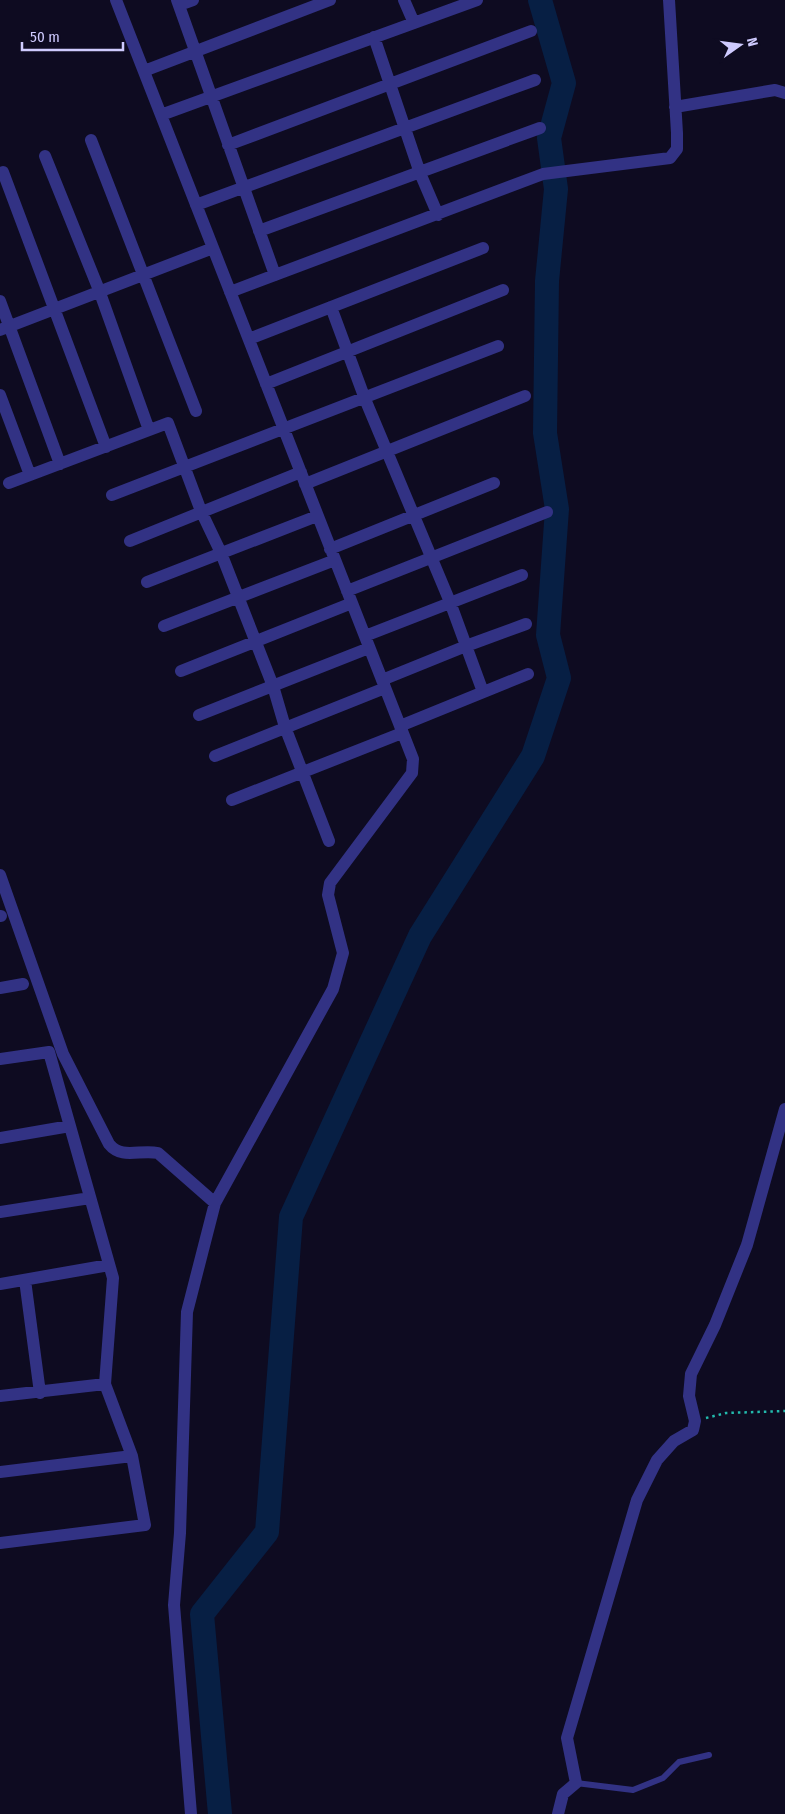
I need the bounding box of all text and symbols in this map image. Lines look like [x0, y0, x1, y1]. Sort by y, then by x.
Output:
scale bar [22, 20, 124, 52]
north arrow [715, 20, 765, 70]
text: 50 m [30, 28, 60, 46]
text: N [743, 36, 761, 48]

